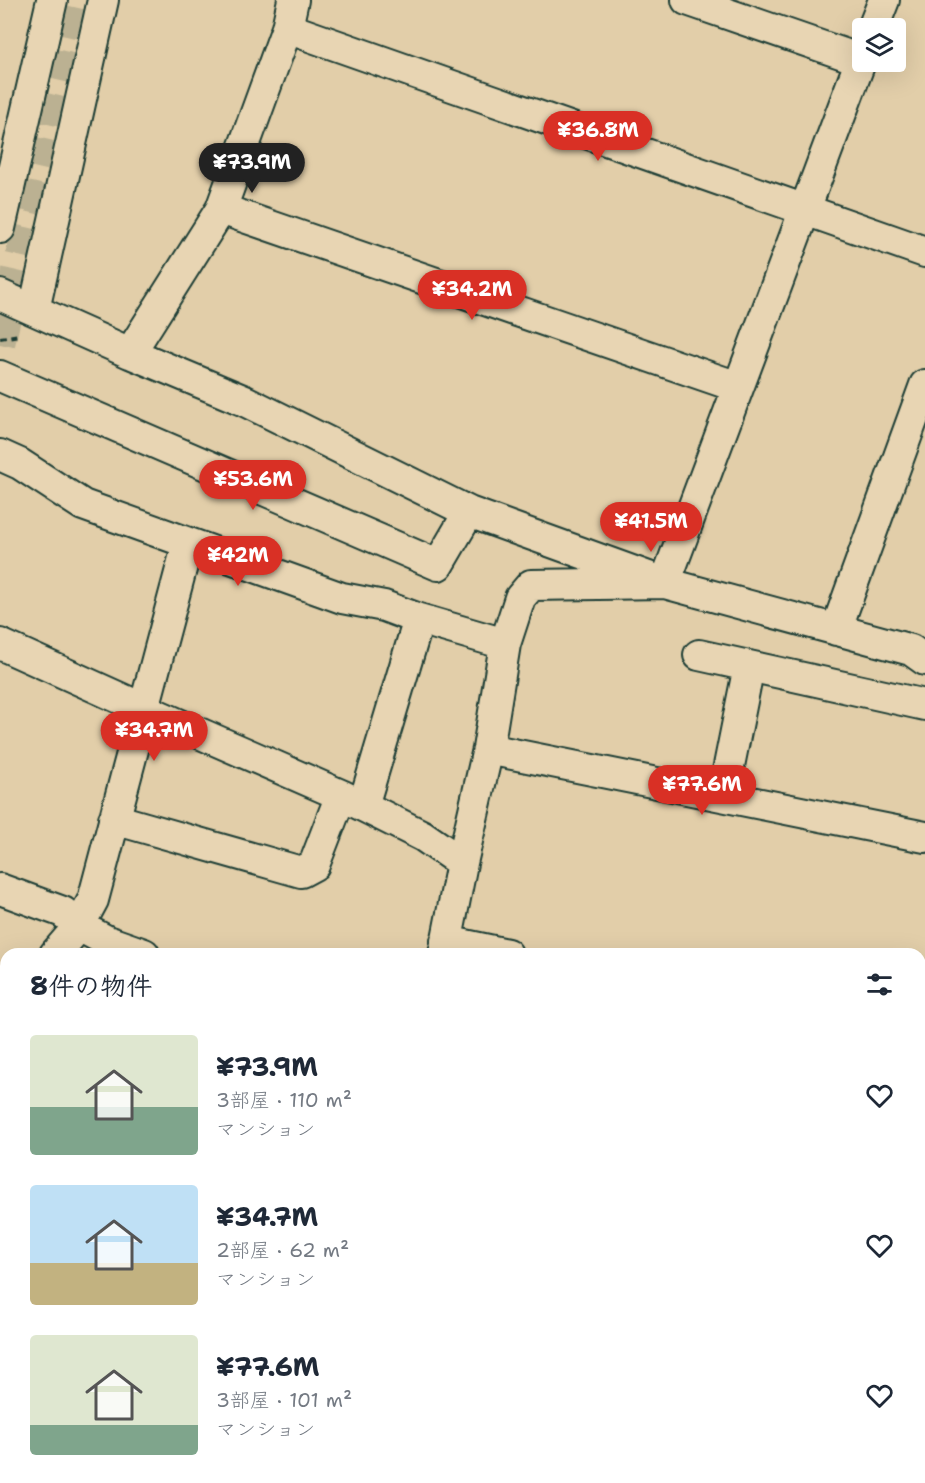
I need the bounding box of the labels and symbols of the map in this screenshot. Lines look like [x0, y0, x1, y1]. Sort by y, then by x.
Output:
pin: ¥36.8M [549, 111, 647, 162]
pin: ¥73.9M [203, 143, 301, 194]
pin: ¥34.2M [423, 270, 521, 321]
pin: ¥53.6M [204, 460, 302, 511]
pin: ¥41.5M [602, 502, 700, 553]
pin: ¥42M [202, 536, 274, 587]
pin: ¥34.7M [105, 711, 203, 762]
pin: ¥77.6M [653, 765, 751, 816]

